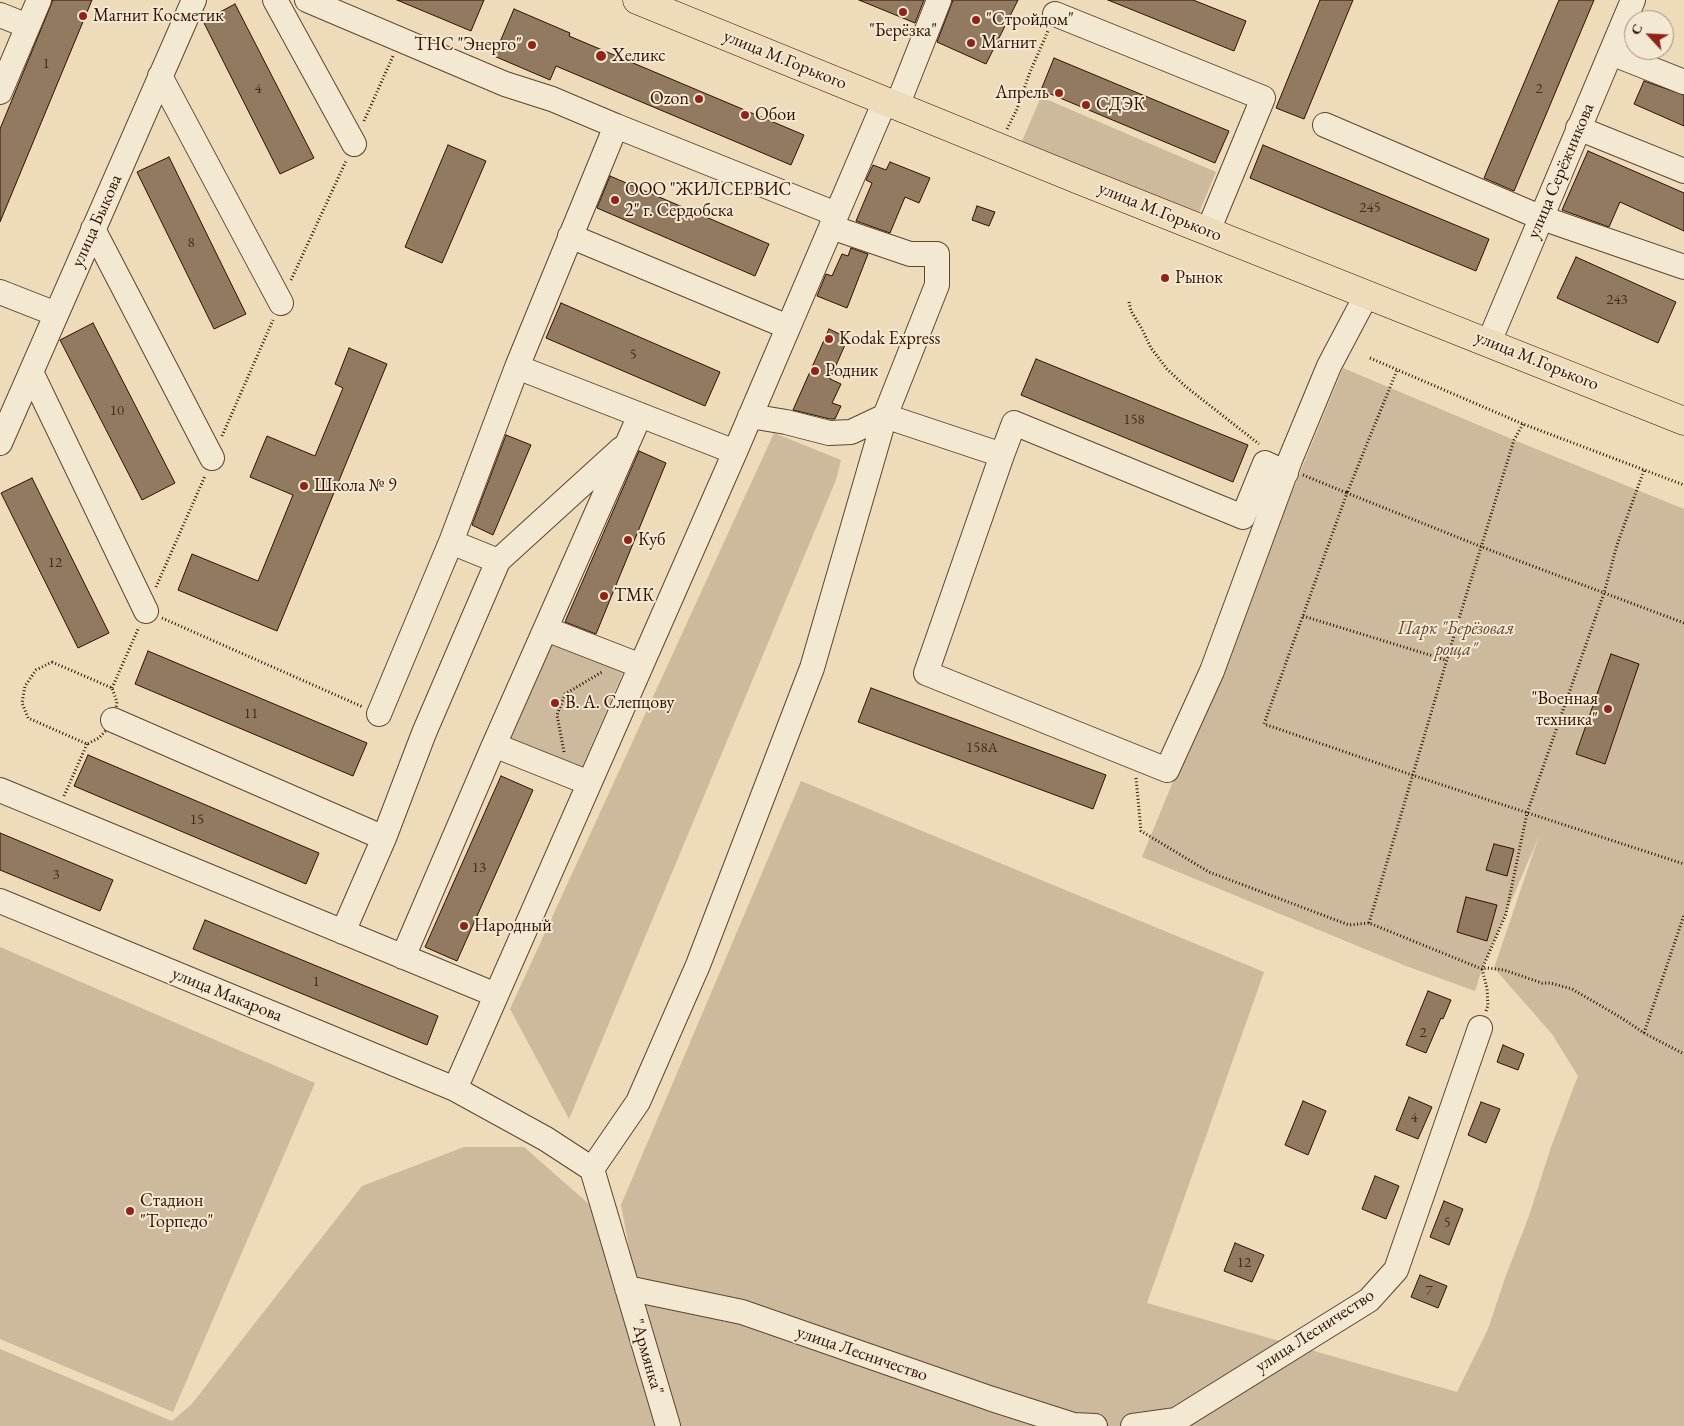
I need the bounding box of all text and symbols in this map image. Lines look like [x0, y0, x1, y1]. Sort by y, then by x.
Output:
place label: Магнит Косметик [93, 5, 224, 27]
marker: "Берёзка" [897, 6, 909, 18]
place label: "Стройдом" [986, 9, 1074, 31]
marker: Магнит Косметик [77, 10, 89, 22]
north arrow [1624, 10, 1674, 60]
marker: "Стройдом" [970, 14, 982, 26]
place label: "Берёзка" [869, 20, 937, 42]
text: С [1626, 21, 1647, 37]
street label: улица М.Горького [720, 25, 850, 95]
place label: Магнит [981, 32, 1037, 54]
place label: ТНС "Энерго" [414, 34, 522, 56]
marker: Магнит [965, 37, 977, 49]
marker: ТНС "Энерго" [526, 39, 538, 51]
place label: Хеликс [612, 45, 665, 67]
marker: Хеликс [594, 49, 608, 63]
house number: 1 [42, 55, 50, 73]
house number: 4 [254, 80, 262, 98]
house number: 2 [1535, 80, 1543, 98]
place label: Апрель [995, 82, 1049, 104]
marker: Апрель [1053, 87, 1065, 99]
place label: Ozon [650, 88, 689, 110]
marker: Ozon [693, 93, 705, 105]
place label: СДЭК [1096, 94, 1145, 116]
marker: СДЭК [1080, 99, 1092, 111]
street label: улица Серёжникова [1523, 100, 1599, 242]
place label: Обои [755, 104, 796, 126]
marker: Обои [739, 109, 751, 121]
street label: улица Быкова [67, 171, 127, 271]
street label: улица М.Горького [1095, 177, 1225, 247]
place label: ООО "ЖИЛСЕРВИС 2" г. Сердобска [625, 179, 791, 222]
marker: ООО "ЖИЛСЕРВИС 2" г. Сердобска [609, 194, 621, 206]
house number: 245 [1359, 199, 1381, 217]
house number: 8 [187, 234, 195, 252]
place label: Рынок [1175, 267, 1223, 289]
marker: Рынок [1159, 272, 1171, 284]
house number: 243 [1606, 291, 1628, 309]
street label: улица М.Горького [1472, 326, 1602, 396]
place label: Kodak Express [839, 328, 940, 350]
marker: Kodak Express [823, 333, 835, 345]
house number: 5 [629, 346, 637, 364]
place label: Родник [825, 360, 878, 382]
marker: Родник [809, 365, 821, 377]
house number: 10 [110, 402, 124, 420]
house number: 158 [1123, 411, 1145, 429]
place label: Школа № 9 [314, 475, 397, 497]
marker: Школа № 9 [298, 480, 310, 492]
place label: Куб [638, 529, 666, 551]
marker: Куб [622, 534, 634, 546]
house number: 12 [48, 554, 62, 572]
place label: ТМК [614, 585, 654, 607]
marker: ТМК [598, 590, 610, 602]
park label: Парк "Берёзовая роща" [1398, 618, 1514, 660]
place label: "Военная техника" [1532, 688, 1598, 731]
place label: В. А. Слепцову [565, 692, 674, 714]
marker: В. А. Слепцову [549, 697, 561, 709]
marker: "Военная техника" [1602, 703, 1614, 715]
house number: 11 [244, 705, 258, 723]
house number: 158А [966, 739, 998, 757]
house number: 15 [190, 811, 204, 829]
house number: 13 [472, 859, 486, 877]
house number: 3 [52, 866, 60, 884]
place label: Народный [474, 915, 552, 937]
marker: Народный [458, 920, 470, 932]
street label: улица Макарова [169, 963, 285, 1027]
house number: 1 [312, 973, 320, 991]
house number: 2 [1419, 1024, 1427, 1042]
house number: 4 [1410, 1109, 1418, 1127]
place label: Стадион "Торпедо" [140, 1190, 213, 1232]
marker: Стадион "Торпедо" [124, 1205, 136, 1217]
house number: 5 [1443, 1214, 1451, 1232]
house number: 12 [1237, 1254, 1251, 1272]
house number: 7 [1425, 1282, 1433, 1300]
street label: улица Лесничество [1252, 1285, 1378, 1377]
street label: "Армянка" [626, 1317, 668, 1397]
street label: улица Лесничество [794, 1321, 930, 1387]

